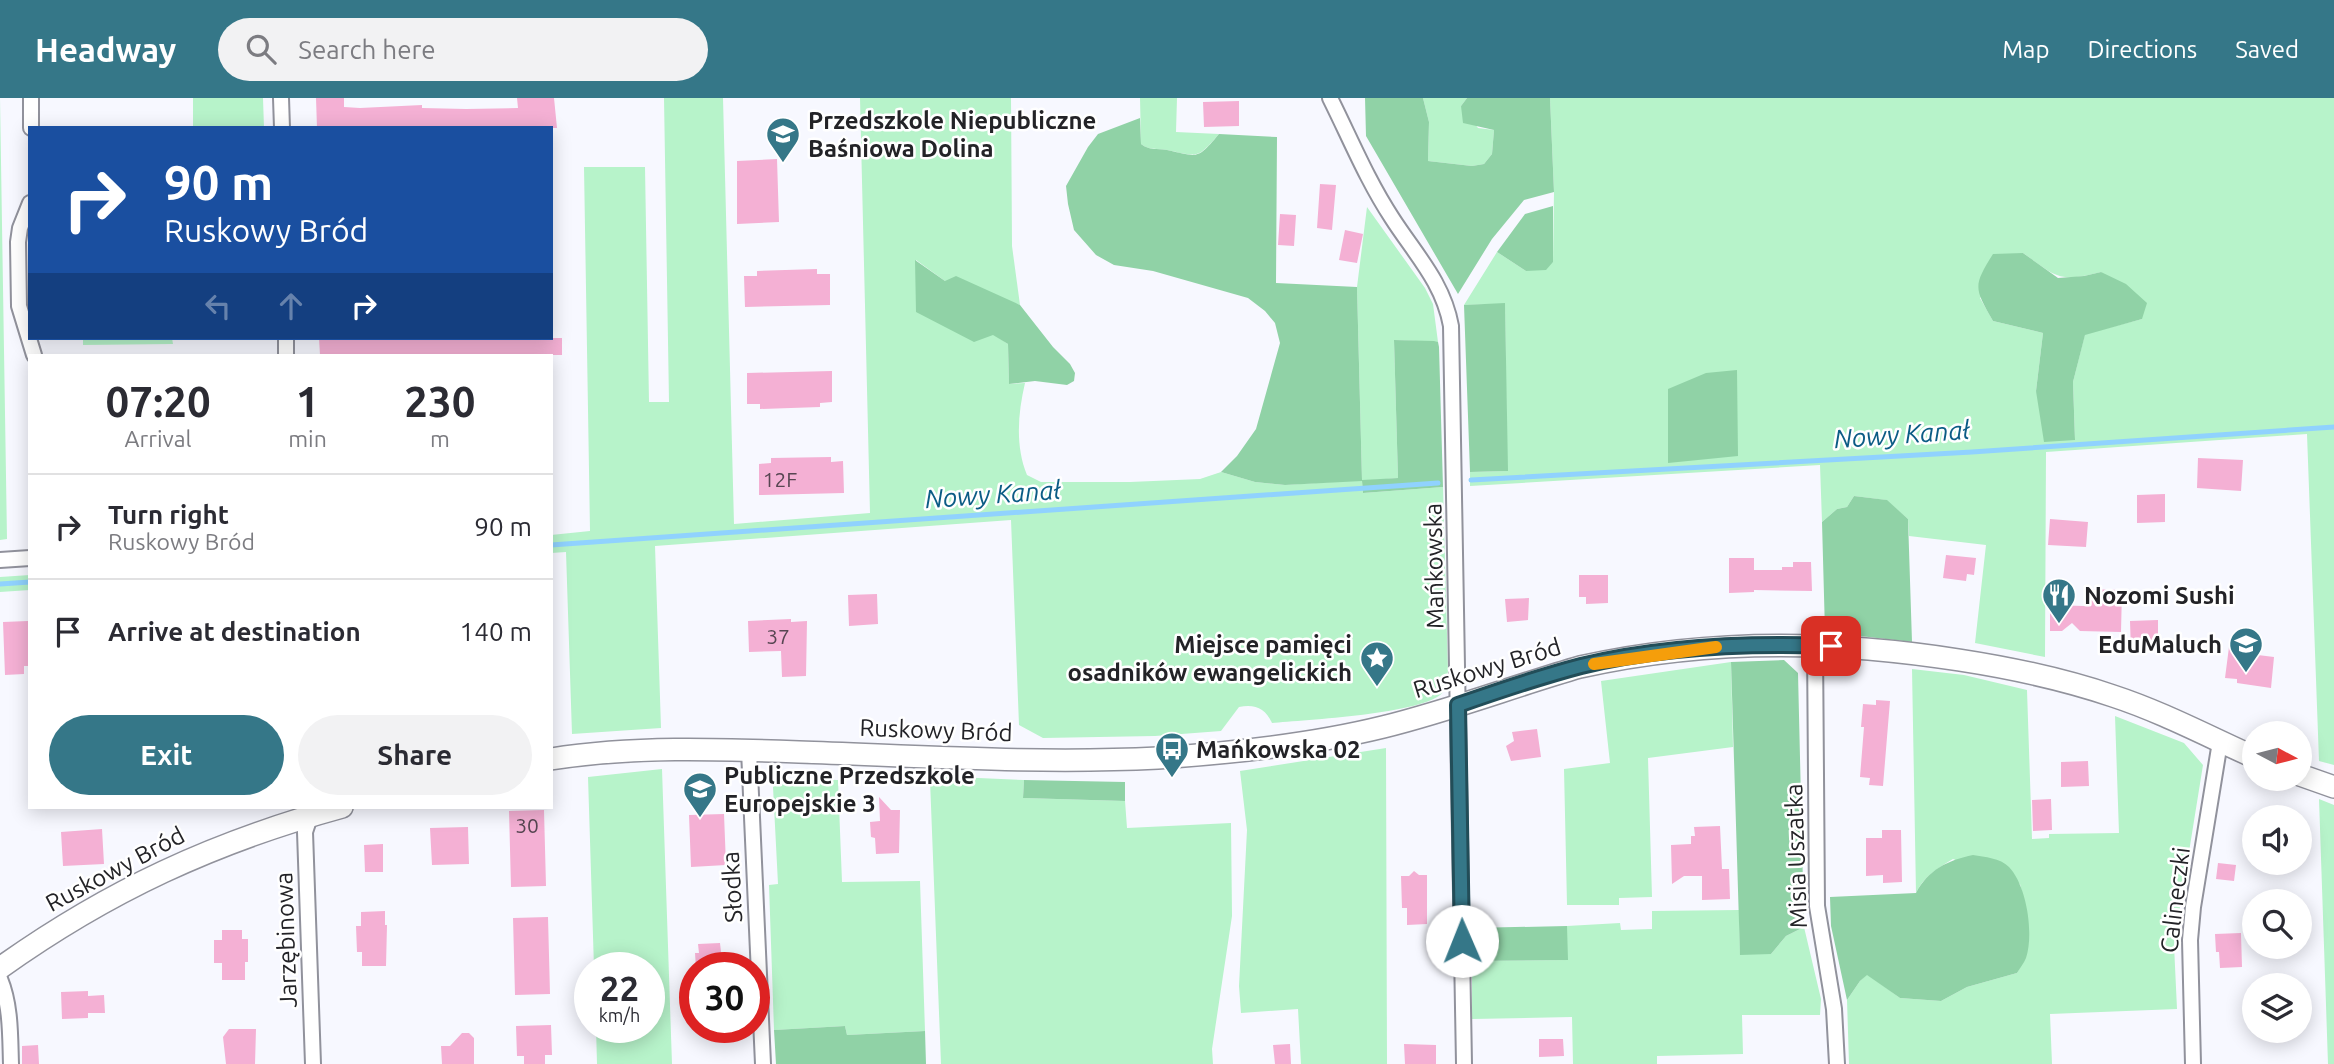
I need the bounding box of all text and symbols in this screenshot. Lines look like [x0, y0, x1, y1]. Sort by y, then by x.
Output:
search box [218, 18, 708, 81]
icon: search [242, 30, 280, 68]
text: Headway [35, 31, 176, 68]
text: Search here [298, 35, 436, 64]
text: Map [2002, 36, 2049, 63]
text: Directions [2087, 36, 2197, 63]
text: Saved [2235, 36, 2299, 63]
place label: Przedszkole Niepubliczne Baśniowa Dolina [808, 107, 1096, 162]
school or university icon: Przedszkole Niepubliczne Baśniowa Dolina [764, 115, 802, 164]
icon: right [49, 154, 140, 245]
text: 90 m [164, 154, 273, 209]
text: Ruskowy Bród [164, 212, 368, 248]
icon: left [199, 287, 237, 325]
icon: ahead [272, 287, 310, 325]
icon: right [345, 287, 383, 325]
text: 07:20 [106, 378, 211, 425]
text: 1 [296, 378, 319, 425]
text: 230 [404, 378, 475, 425]
water label: Nowy Kanał [1833, 415, 1971, 453]
text: Arrival [125, 426, 192, 451]
text: min [288, 426, 327, 451]
text: m [430, 426, 450, 451]
house number: 12F [763, 467, 797, 491]
water label: Nowy Kanał [924, 475, 1062, 513]
text: Turn right [108, 500, 229, 529]
street label: Mańkowska [1419, 503, 1449, 629]
icon: right [49, 508, 87, 546]
text: 90 m [474, 512, 532, 541]
text: Ruskowy Bród [108, 529, 255, 554]
restaurant icon: Nozomi Sushi [2040, 576, 2078, 625]
place label: Nozomi Sushi [2084, 582, 2235, 609]
icon: arrive [49, 613, 87, 651]
pin [1801, 616, 1861, 676]
text: Arrive at destination [108, 617, 361, 646]
text: 140 m [460, 617, 532, 646]
house number: 37 [766, 624, 790, 648]
school or university icon: EduMaluch [2227, 625, 2265, 674]
icon: arrive [1812, 627, 1850, 665]
place label: Miejsce pamięci osadników ewangelickich [1068, 631, 1352, 686]
place label: EduMaluch [2098, 631, 2222, 658]
street label: Ruskowy Bród [1410, 633, 1564, 703]
place icon: Miejsce pamięci osadników ewangelickich [1358, 639, 1396, 688]
street label: Ruskowy Bród [859, 714, 1013, 746]
button: Exit [49, 715, 284, 795]
button: Share [298, 715, 532, 795]
north arrow [2242, 721, 2312, 791]
map controls [2242, 721, 2312, 1043]
bus stop icon: Mańkowska 02 [1153, 730, 1191, 779]
place label: Mańkowska 02 [1196, 736, 1361, 763]
place label: Publiczne Przedszkole Europejskie 3 [724, 762, 975, 817]
school or university icon: Publiczne Przedszkole Europejskie 3 [681, 770, 719, 819]
street label: Misia Uszatka [1780, 783, 1812, 929]
button: sound [2242, 805, 2312, 875]
house number: 30 [515, 813, 539, 837]
street label: Ruskowy Bród [41, 821, 189, 917]
street label: Calineczki [2155, 846, 2195, 954]
street label: Słodka [717, 851, 747, 923]
street label: Jarzębinowa [270, 872, 302, 1008]
button: search [2242, 889, 2312, 959]
position arrow [1425, 904, 1499, 978]
speed limit sign: 30 [679, 952, 770, 1043]
text: 22 [600, 968, 639, 1008]
button: layers [2242, 973, 2312, 1043]
text: km/h [599, 1005, 640, 1025]

